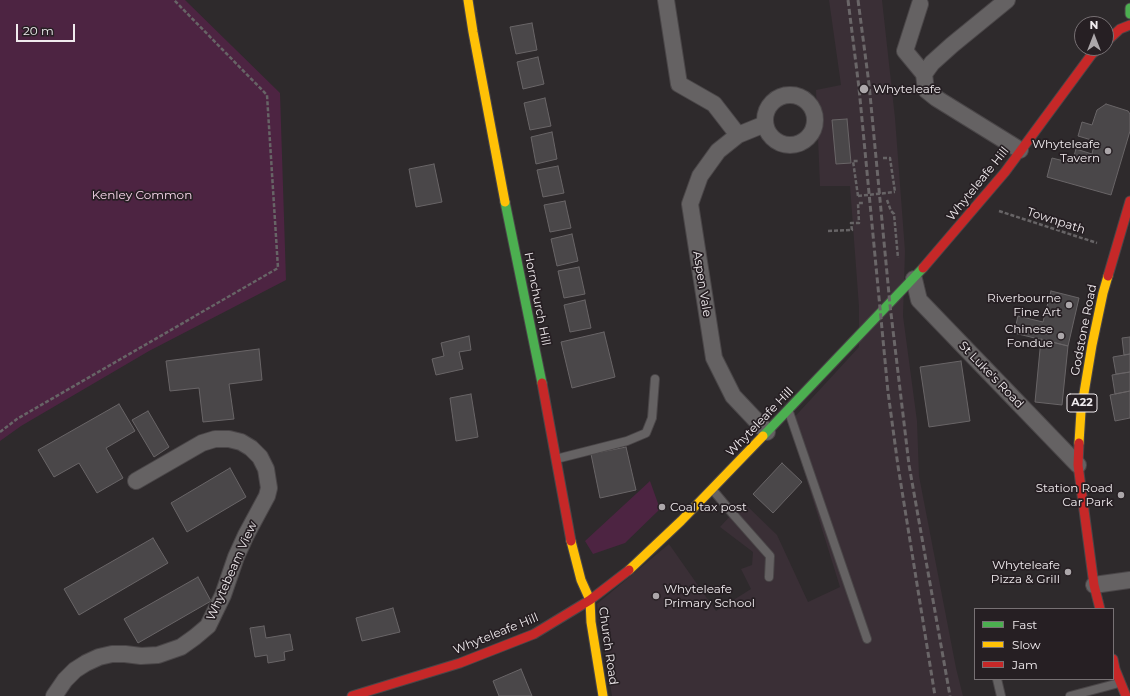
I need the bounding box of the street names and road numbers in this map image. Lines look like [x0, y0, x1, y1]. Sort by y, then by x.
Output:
street label: Whyteleafe Hill [944, 144, 1012, 224]
street label: Townpath [1025, 205, 1087, 237]
street label: Aspen Vale [690, 250, 714, 318]
street label: Hornchurch Hill [521, 251, 553, 347]
street label: Godstone Road [1068, 283, 1100, 377]
street label: St Luke's Road [956, 339, 1026, 411]
street label: Whyteleafe Hill [723, 384, 797, 460]
road number: A22 [1067, 394, 1097, 412]
street label: Whytebeam View [204, 519, 260, 623]
street label: Church Road [595, 606, 621, 686]
street label: Whyteleafe Hill [451, 610, 541, 658]

